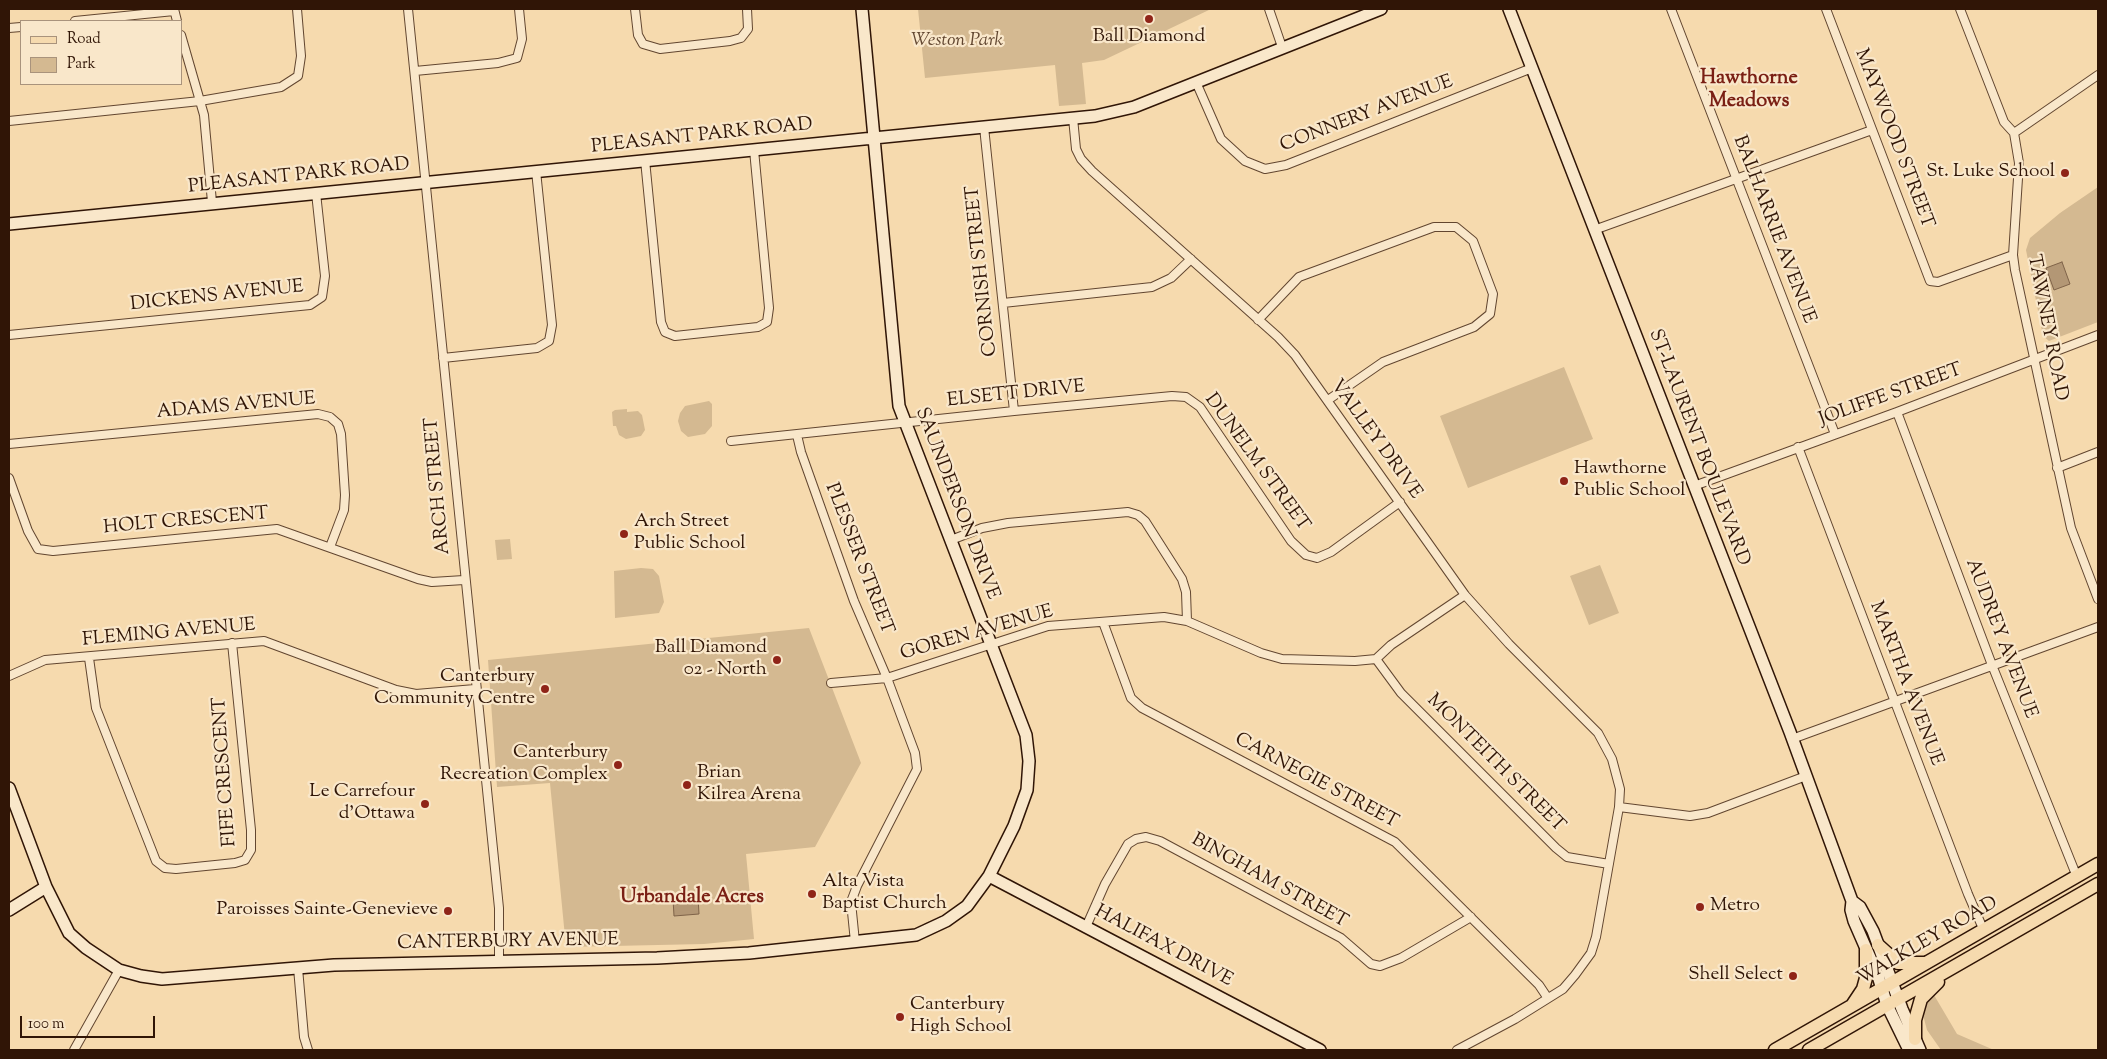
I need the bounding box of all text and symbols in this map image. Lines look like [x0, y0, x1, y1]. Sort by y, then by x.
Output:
marker: Ball Diamond [1143, 13, 1155, 25]
legend [20, 20, 182, 85]
place label: Ball Diamond [1093, 27, 1205, 49]
text: Road [67, 29, 101, 50]
park label: Weston Park [911, 31, 1003, 53]
street label: MAYWOOD STREET [1848, 46, 1938, 232]
text: Park [67, 54, 96, 75]
district label: Hawthorne Meadows [1700, 68, 1798, 115]
street label: CONNERY AVENUE [1277, 71, 1457, 159]
street label: PLEASANT PARK ROAD [590, 114, 814, 160]
street label: BALHARRIE AVENUE [1727, 133, 1819, 327]
street label: PLEASANT PARK ROAD [187, 154, 411, 200]
place label: St. Luke School [1926, 162, 2055, 184]
marker: St. Luke School [2059, 167, 2071, 179]
street label: CORNISH STREET [963, 184, 1003, 358]
street label: TAWNEY ROAD [2021, 253, 2071, 403]
street label: DICKENS AVENUE [129, 277, 305, 317]
street label: ST-LAURENT BOULEVARD [1642, 326, 1754, 570]
street label: JOLIFFE STREET [1816, 360, 1966, 432]
street label: ELSETT DRIVE [946, 376, 1086, 414]
street label: VALLEY DRIVE [1324, 376, 1426, 504]
street label: ADAMS AVENUE [156, 389, 316, 425]
street label: DUNELM STREET [1198, 390, 1314, 536]
street label: SAUNDERSON DRIVE [909, 405, 1003, 603]
street label: ARCH STREET [422, 416, 456, 556]
place label: Hawthorne Public School [1574, 459, 1686, 503]
marker: Hawthorne Public School [1558, 475, 1570, 487]
street label: PLESSER STREET [819, 480, 897, 638]
street label: HOLT CRESCENT [103, 503, 269, 541]
place label: Arch Street Public School [634, 512, 746, 556]
marker: Arch Street Public School [618, 528, 630, 540]
street label: AUDREY AVENUE [1959, 556, 2041, 722]
street label: MARTHA AVENUE [1863, 599, 1947, 769]
street label: GOREN AVENUE [898, 601, 1056, 667]
street label: FLEMING AVENUE [82, 615, 256, 653]
place label: Ball Diamond 02 - North [655, 638, 767, 682]
marker: Ball Diamond 02 - North [771, 654, 783, 666]
place label: Canterbury Community Centre [374, 667, 535, 711]
marker: Canterbury Community Centre [539, 683, 551, 695]
street label: MONTEITH STREET [1421, 690, 1569, 838]
street label: FIFE CRESCENT [209, 696, 243, 848]
street label: CARNEGIE STREET [1230, 729, 1402, 835]
place label: Canterbury Recreation Complex [440, 743, 608, 787]
marker: Canterbury Recreation Complex [612, 759, 624, 771]
place label: Brian Kilrea Arena [697, 763, 801, 807]
marker: Brian Kilrea Arena [681, 779, 693, 791]
place label: Le Carrefour d'Ottawa [309, 782, 415, 826]
marker: Le Carrefour d'Ottawa [419, 798, 431, 810]
street label: BINGHAM STREET [1187, 829, 1351, 935]
place label: Alta Vista Baptist Church [822, 872, 947, 916]
district label: Urbandale Acres [620, 887, 764, 911]
marker: Alta Vista Baptist Church [806, 888, 818, 900]
street label: WALKLEY ROAD [1854, 893, 2002, 991]
place label: Metro [1710, 896, 1760, 918]
place label: Paroisses Sainte-Genevieve [216, 900, 438, 922]
street label: HALIFAX DRIVE [1090, 901, 1236, 993]
marker: Metro [1694, 901, 1706, 913]
marker: Paroisses Sainte-Genevieve [442, 905, 454, 917]
street label: CANTERBURY AVENUE [397, 930, 619, 956]
place label: Shell Select [1688, 965, 1783, 987]
marker: Shell Select [1787, 970, 1799, 982]
place label: Canterbury High School [910, 995, 1012, 1039]
scale bar [22, 1006, 158, 1038]
marker: Canterbury High School [894, 1011, 906, 1023]
text: 100 m [28, 1014, 64, 1035]

